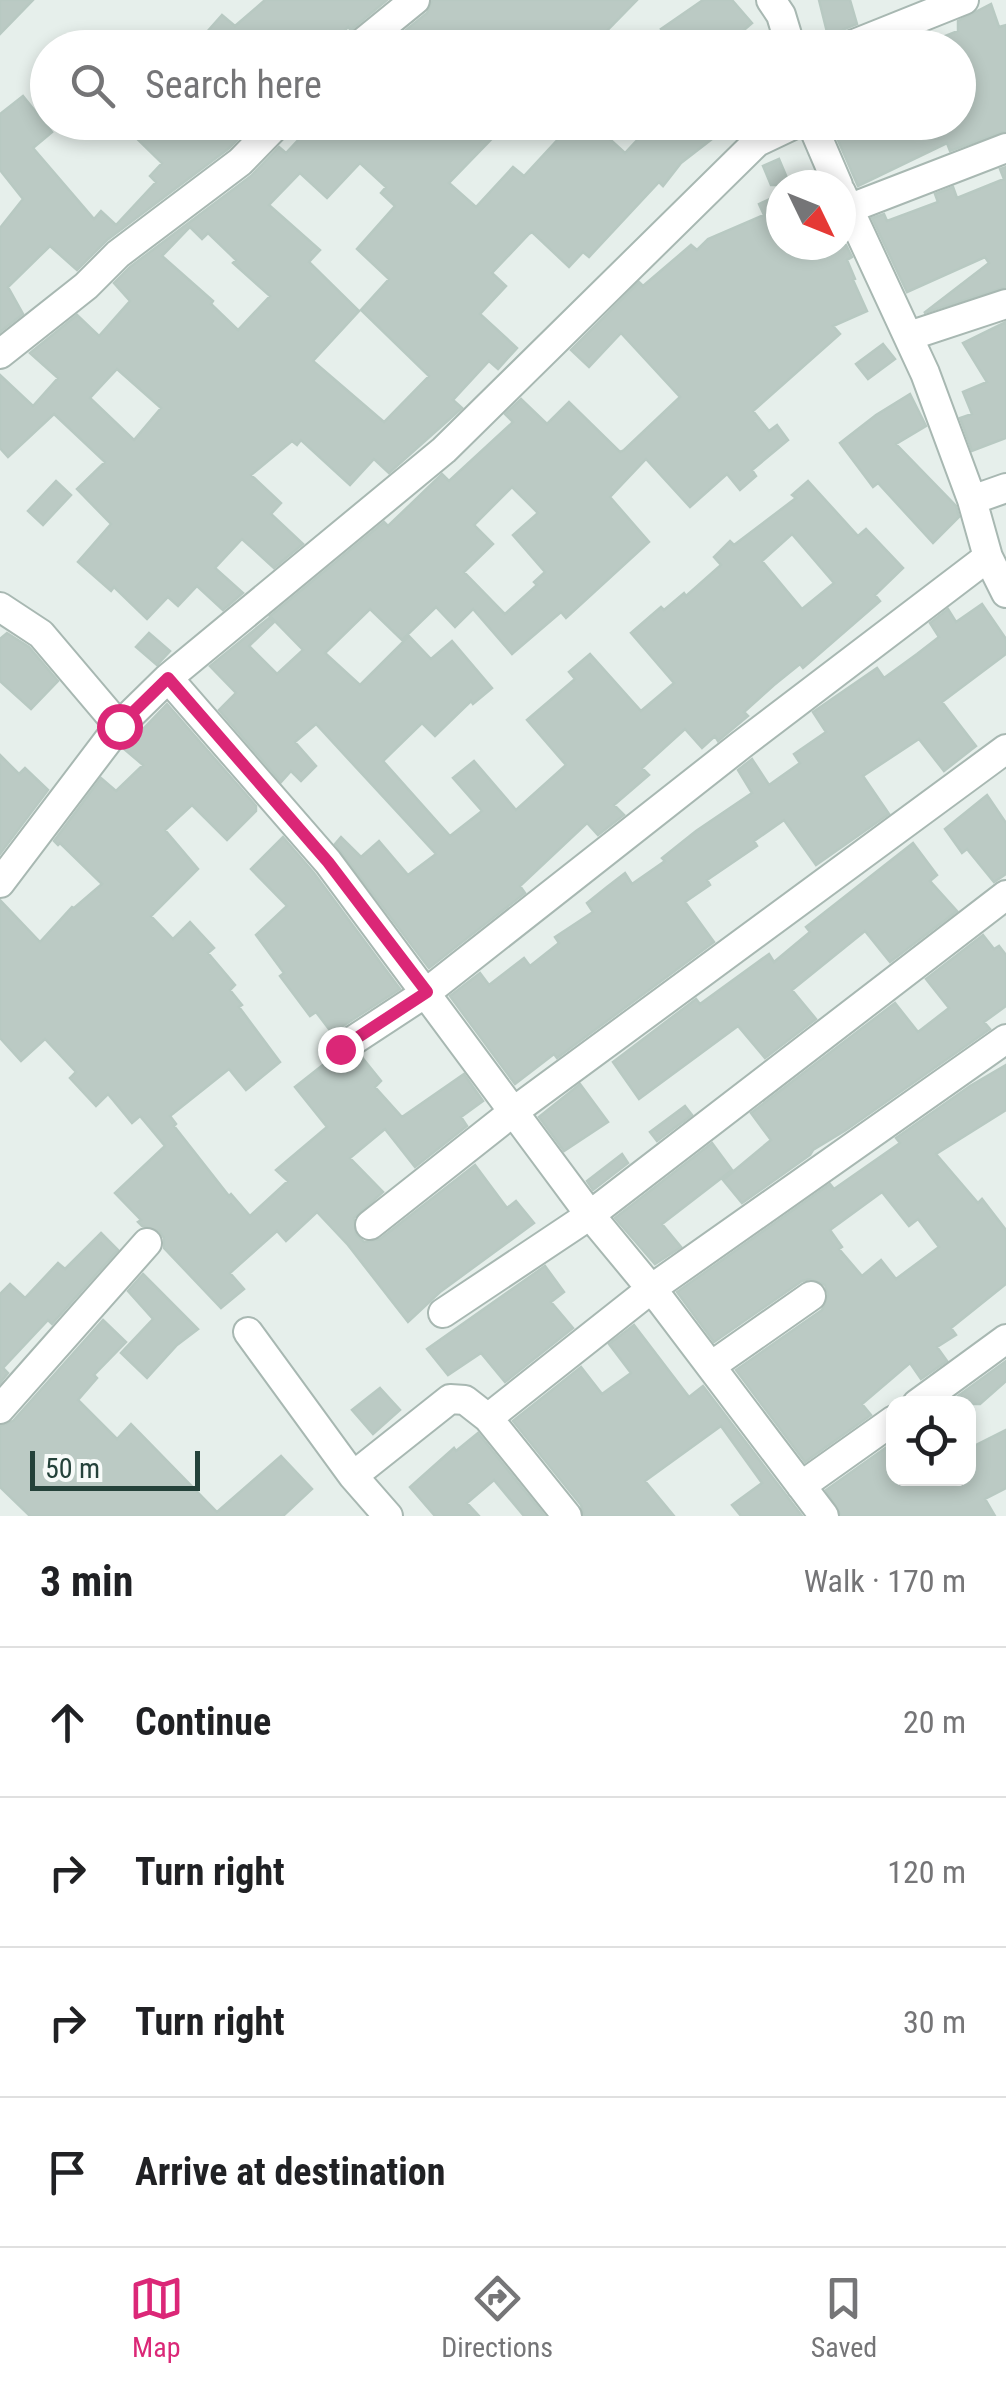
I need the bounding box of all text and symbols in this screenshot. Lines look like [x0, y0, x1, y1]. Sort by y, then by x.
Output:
search box [30, 30, 976, 140]
icon: search [65, 58, 120, 113]
text: Search here [145, 63, 322, 107]
north arrow [766, 170, 856, 260]
route start [97, 704, 143, 750]
route end [318, 1027, 364, 1073]
map controls [886, 1396, 976, 1486]
button: locate [886, 1396, 976, 1486]
scale bar [30, 1446, 200, 1490]
text: 50 m [45, 1452, 100, 1485]
text: 3 min [40, 1557, 133, 1606]
text: Walk · 170 m [804, 1562, 966, 1600]
icon: ahead [40, 1695, 95, 1750]
text: Continue [135, 1700, 271, 1744]
text: 20 m [903, 1703, 966, 1741]
icon: right [40, 1845, 95, 1900]
text: Turn right [135, 1850, 285, 1894]
text: 120 m [887, 1853, 966, 1891]
icon: right [40, 1995, 95, 2050]
text: Turn right [135, 2000, 285, 2044]
text: 30 m [903, 2003, 966, 2041]
icon: arrive [40, 2145, 95, 2200]
text: Arrive at destination [135, 2150, 445, 2194]
tab: Map [129, 2271, 184, 2364]
tab: Directions [441, 2271, 553, 2364]
tab: Saved [811, 2271, 877, 2364]

